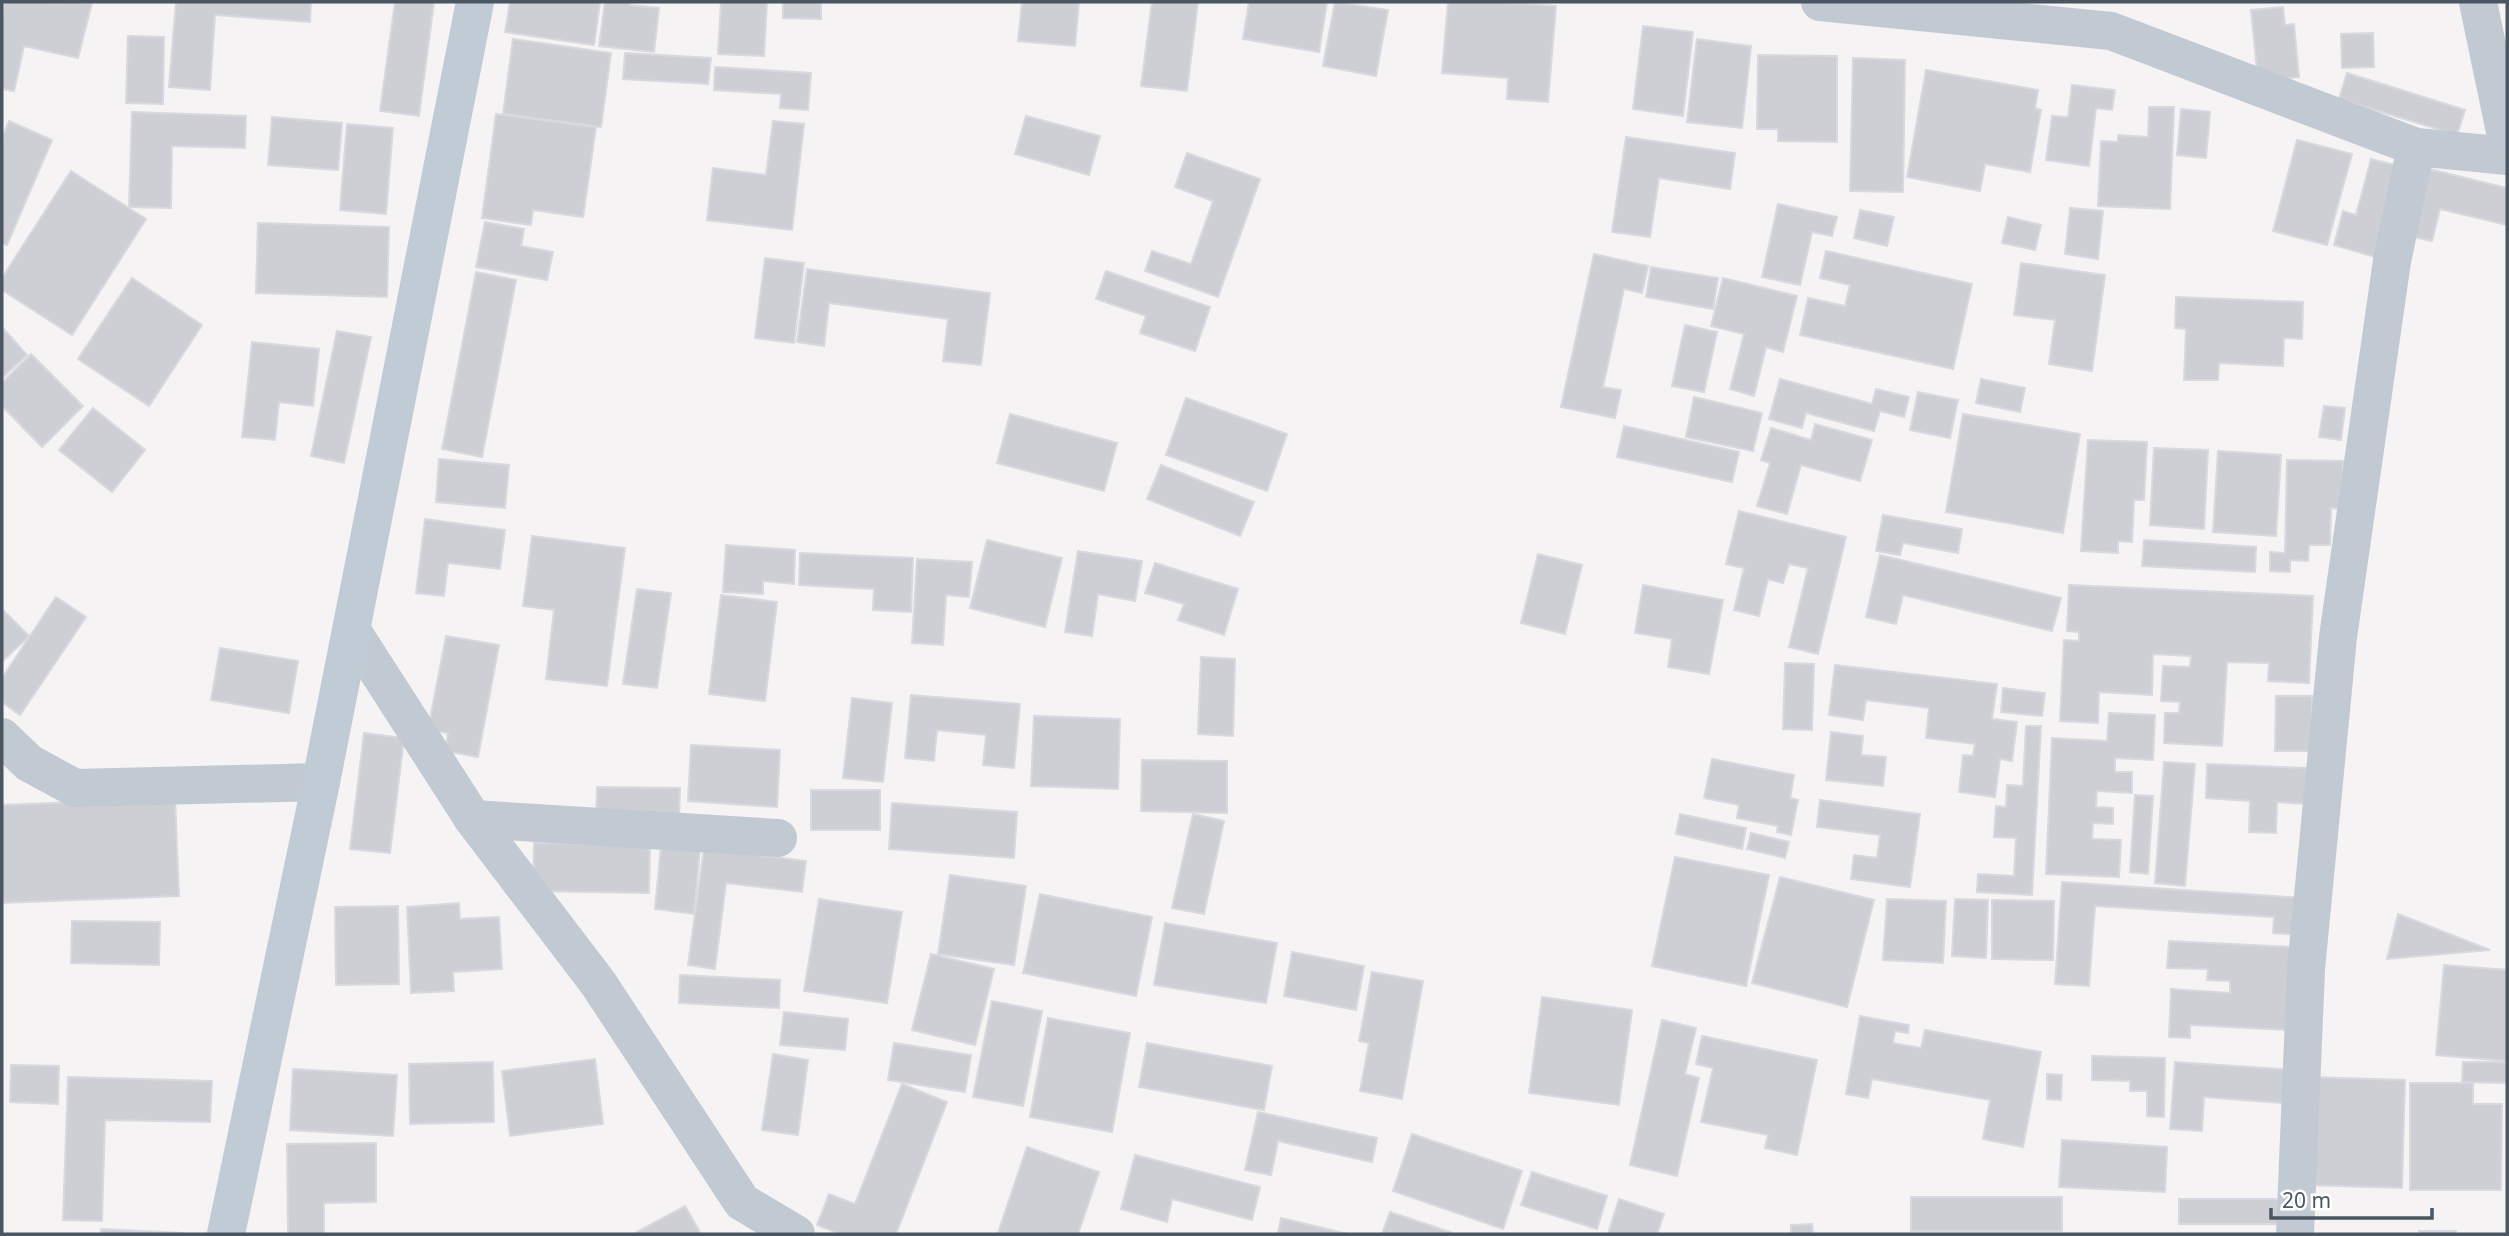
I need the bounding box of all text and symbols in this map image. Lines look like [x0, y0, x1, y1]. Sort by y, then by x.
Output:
scale bar [2271, 1176, 2432, 1220]
text: 20 m [2282, 1186, 2331, 1214]

